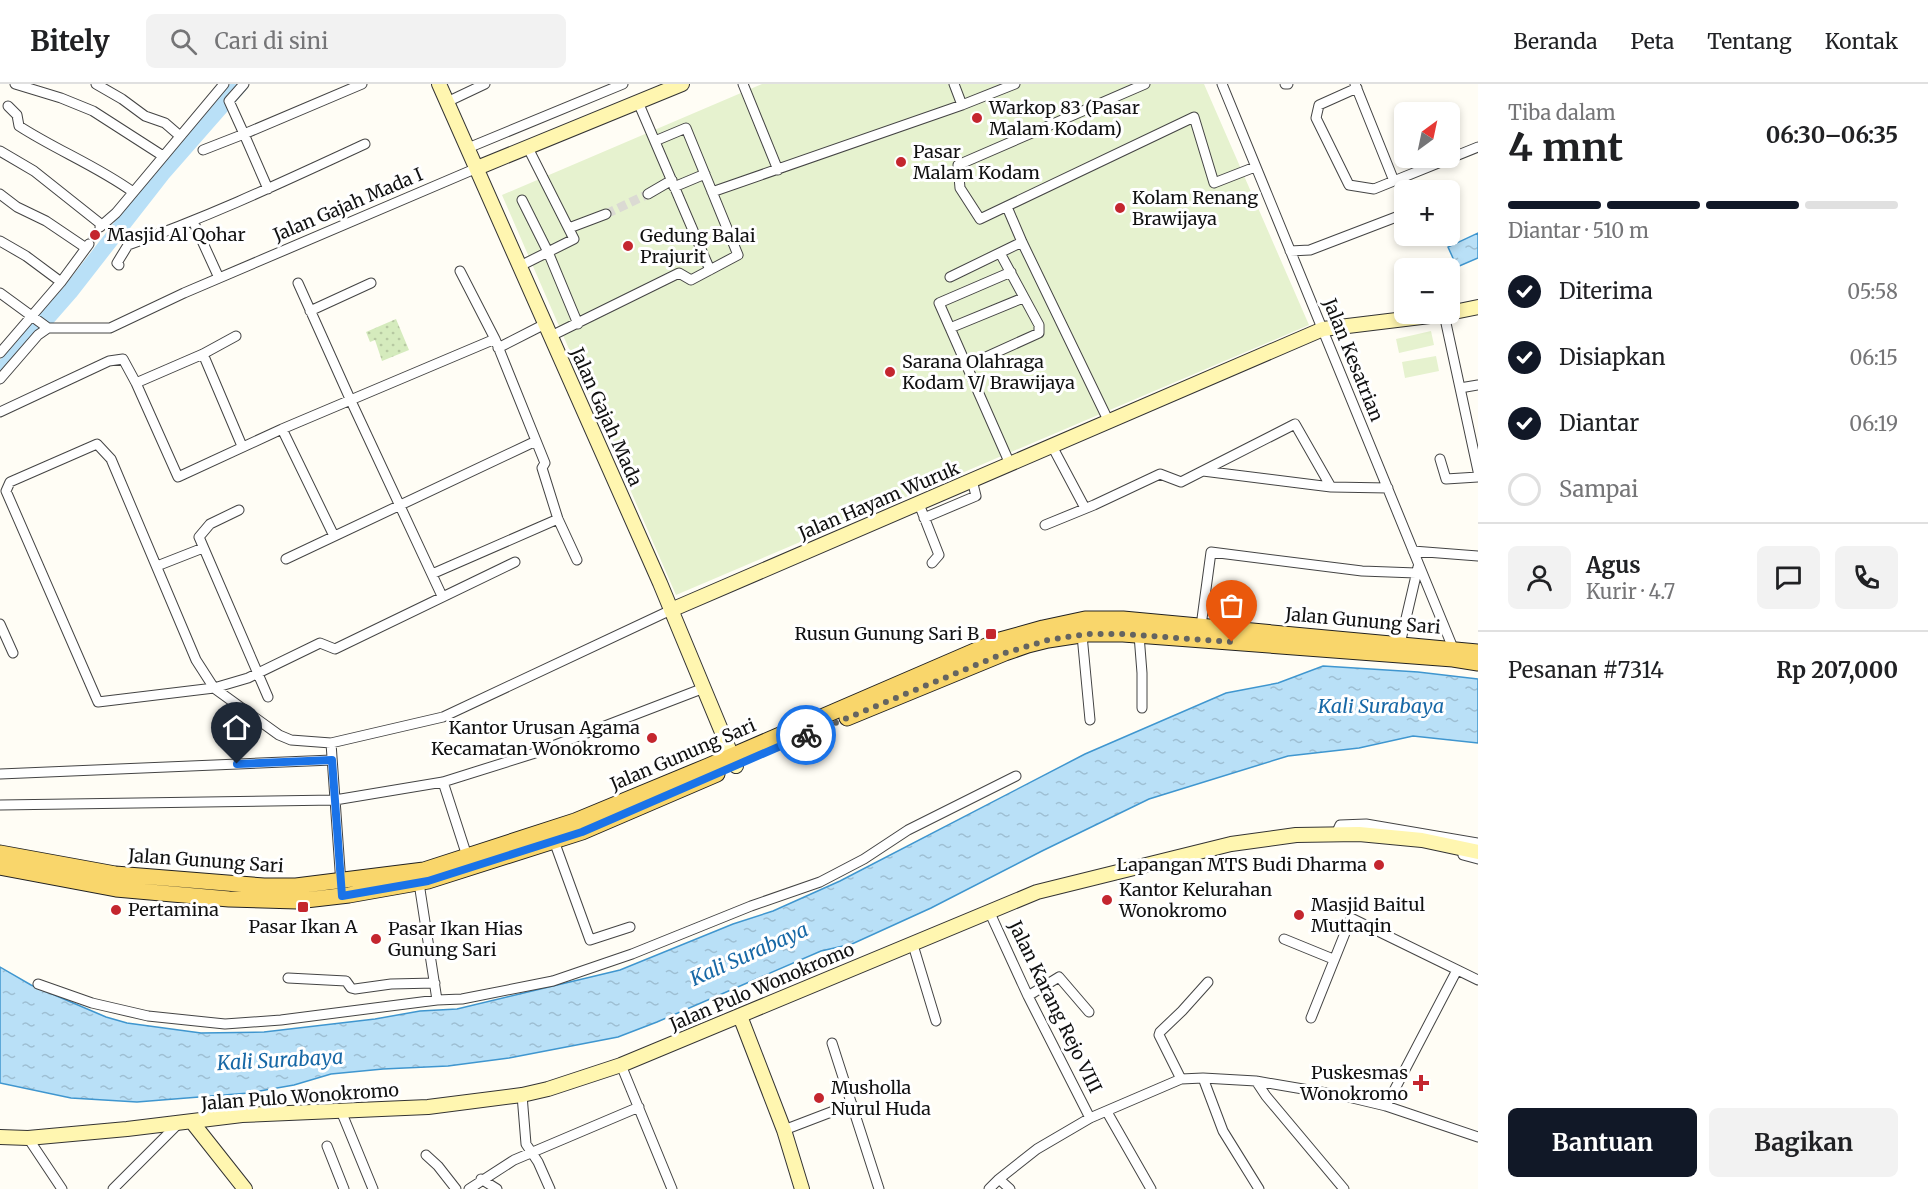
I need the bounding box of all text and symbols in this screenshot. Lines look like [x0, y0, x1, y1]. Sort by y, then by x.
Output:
search box [146, 14, 566, 68]
text: Bitely [30, 23, 110, 59]
icon: search [167, 25, 200, 58]
text: Cari di sini [215, 27, 328, 55]
text: Beranda [1513, 28, 1597, 55]
text: Peta [1630, 28, 1674, 55]
text: Tentang [1707, 28, 1792, 55]
text: Kontak [1825, 28, 1898, 55]
place label: Warkop 83 (Pasar Malam Kodam) [988, 96, 1140, 140]
text: Tiba dalam [1508, 100, 1616, 125]
north arrow [1394, 102, 1460, 168]
map controls [1394, 102, 1460, 324]
marker: Warkop 83 (Pasar Malam Kodam) [970, 111, 984, 125]
text: 06:30–06:35 [1766, 121, 1898, 149]
text: 4 mnt [1508, 123, 1623, 172]
place label: Pasar Malam Kodam [913, 140, 1040, 184]
marker: Pasar Malam Kodam [894, 155, 908, 169]
street label: Jalan Gajah Mada I [269, 163, 426, 247]
button: + [1394, 180, 1460, 246]
place label: Kolam Renang Brawijaya [1132, 186, 1258, 230]
marker: Kolam Renang Brawijaya [1113, 201, 1127, 215]
text: Diantar · 510 m [1508, 218, 1649, 243]
place label: Masjid Al Qohar [107, 223, 246, 246]
place label: Gedung Balai Prajurit [640, 224, 756, 268]
marker: Masjid Al Qohar [88, 228, 102, 242]
marker: Gedung Balai Prajurit [621, 239, 635, 253]
button: − [1394, 258, 1460, 324]
icon: check [1508, 275, 1541, 308]
text: Diterima [1559, 277, 1653, 305]
text: 05:58 [1847, 279, 1898, 304]
street label: Jalan Kesatrian [1318, 294, 1389, 425]
icon: check [1508, 341, 1541, 374]
street label: Jalan Gajah Mada [565, 343, 647, 490]
text: Disiapkan [1559, 343, 1665, 371]
text: 06:15 [1849, 345, 1898, 370]
place label: Sarana Olahraga Kodam V/ Brawijaya [902, 350, 1075, 394]
marker: Sarana Olahraga Kodam V/ Brawijaya [883, 365, 897, 379]
icon: check [1508, 407, 1541, 440]
text: Diantar [1559, 409, 1639, 437]
text: 06:19 [1849, 411, 1898, 436]
street label: Jalan Hayam Wuruk [794, 456, 963, 545]
text: Sampai [1559, 475, 1638, 503]
button: person [1508, 546, 1571, 609]
button: chat [1757, 546, 1820, 609]
button: phone [1835, 546, 1898, 609]
text: Agus [1586, 551, 1641, 579]
text: Kurir · 4.7 [1586, 579, 1675, 604]
pin [1206, 580, 1257, 642]
icon: bag [1215, 589, 1248, 622]
street label: Jalan Gunung Sari [1283, 602, 1442, 639]
place label: Rusun Gunung Sari B [795, 622, 979, 645]
marker: Rusun Gunung Sari B [984, 627, 998, 641]
text: Pesanan #7314 [1508, 656, 1664, 684]
text: Rp 207,000 [1776, 656, 1898, 684]
water label: Kali Surabaya [1317, 693, 1444, 718]
pin [211, 702, 262, 764]
courier [776, 705, 836, 765]
icon: home [220, 711, 253, 744]
street label: Jalan Gunung Sari [606, 713, 759, 796]
place label: Kantor Urusan Agama Kecamatan Wonokromo [431, 716, 640, 760]
icon: bike [790, 719, 823, 752]
marker: Kantor Urusan Agama Kecamatan Wonokromo [645, 731, 659, 745]
street label: Jalan Gunung Sari [127, 844, 285, 877]
place label: Lapangan MTS Budi Dharma [1117, 853, 1367, 876]
marker: Lapangan MTS Budi Dharma [1372, 858, 1386, 872]
place label: Kantor Kelurahan Wonokromo [1118, 878, 1272, 922]
marker: Kantor Kelurahan Wonokromo [1100, 893, 1114, 907]
place label: Masjid Baitul Muttaqin [1311, 893, 1425, 937]
place label: Pertamina [128, 898, 219, 921]
marker: Pasar Ikan A [296, 900, 310, 914]
marker: Pertamina [109, 903, 123, 917]
marker: Masjid Baitul Muttaqin [1292, 908, 1306, 922]
place label: Pasar Ikan A [249, 915, 358, 938]
water label: Kali Surabaya [685, 916, 812, 991]
street label: Jalan Karang Rejo VIII [1003, 916, 1107, 1097]
place label: Pasar Ikan Hias Gunung Sari [388, 917, 523, 961]
marker: Pasar Ikan Hias Gunung Sari [369, 932, 383, 946]
street label: Jalan Pulo Wonokromo [665, 937, 858, 1036]
water label: Kali Surabaya [215, 1044, 344, 1075]
place label: Puskesmas Wonokromo [1299, 1061, 1408, 1105]
marker: Puskesmas Wonokromo [1412, 1074, 1430, 1092]
place label: Musholla Nurul Huda [831, 1076, 931, 1120]
street label: Jalan Pulo Wonokromo [199, 1078, 400, 1115]
marker: Musholla Nurul Huda [812, 1091, 826, 1105]
button: Bantuan [1508, 1108, 1697, 1177]
button: Bagikan [1709, 1108, 1898, 1177]

